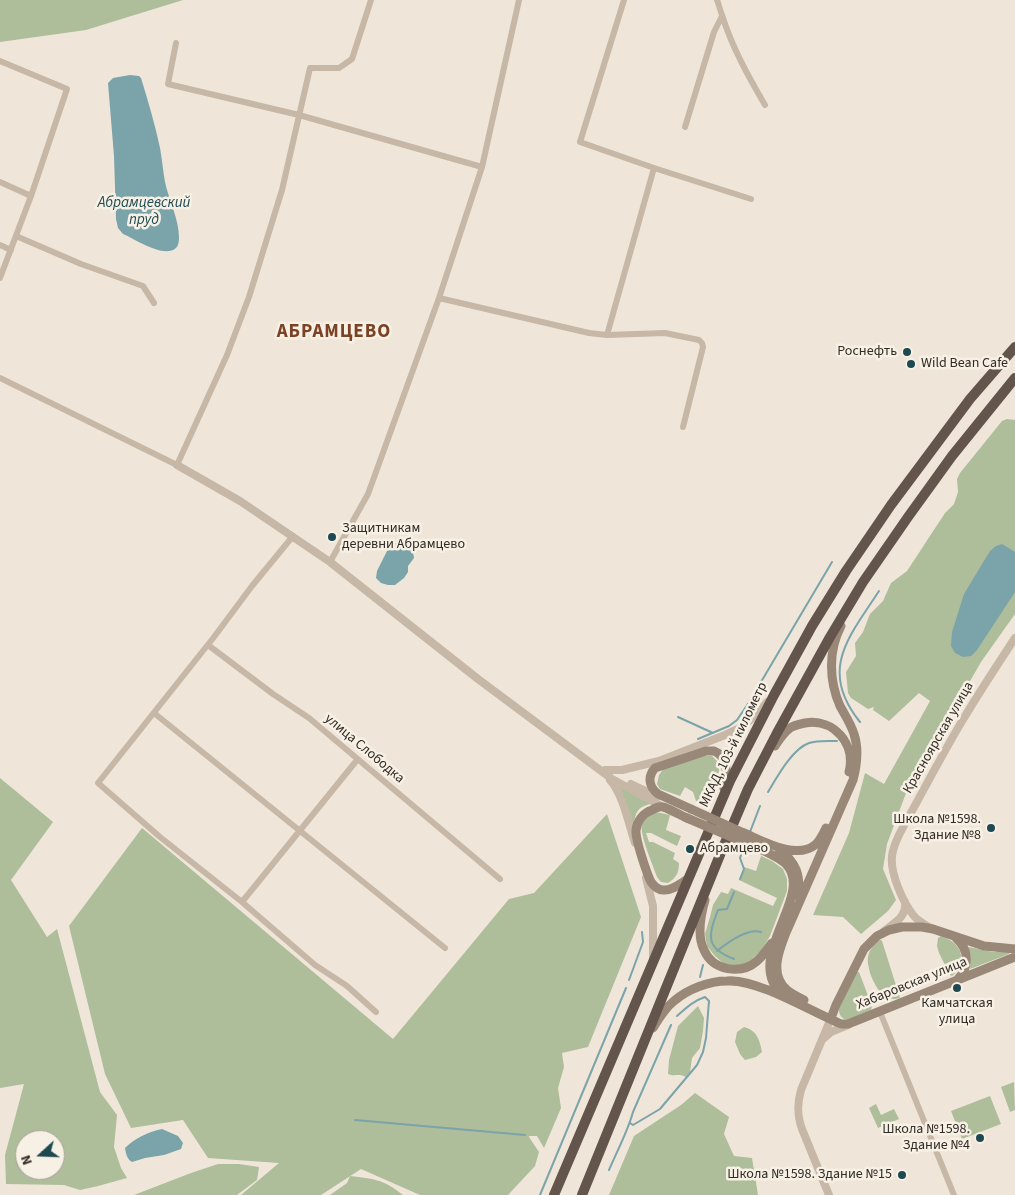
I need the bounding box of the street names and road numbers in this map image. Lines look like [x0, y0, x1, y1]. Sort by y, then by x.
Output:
street label: Красноярская улица [900, 679, 978, 797]
street label: МКАД, 103-й километр [696, 680, 772, 810]
street label: улица Слободка [321, 711, 407, 787]
street label: Хабаровская улица [854, 954, 970, 1014]

